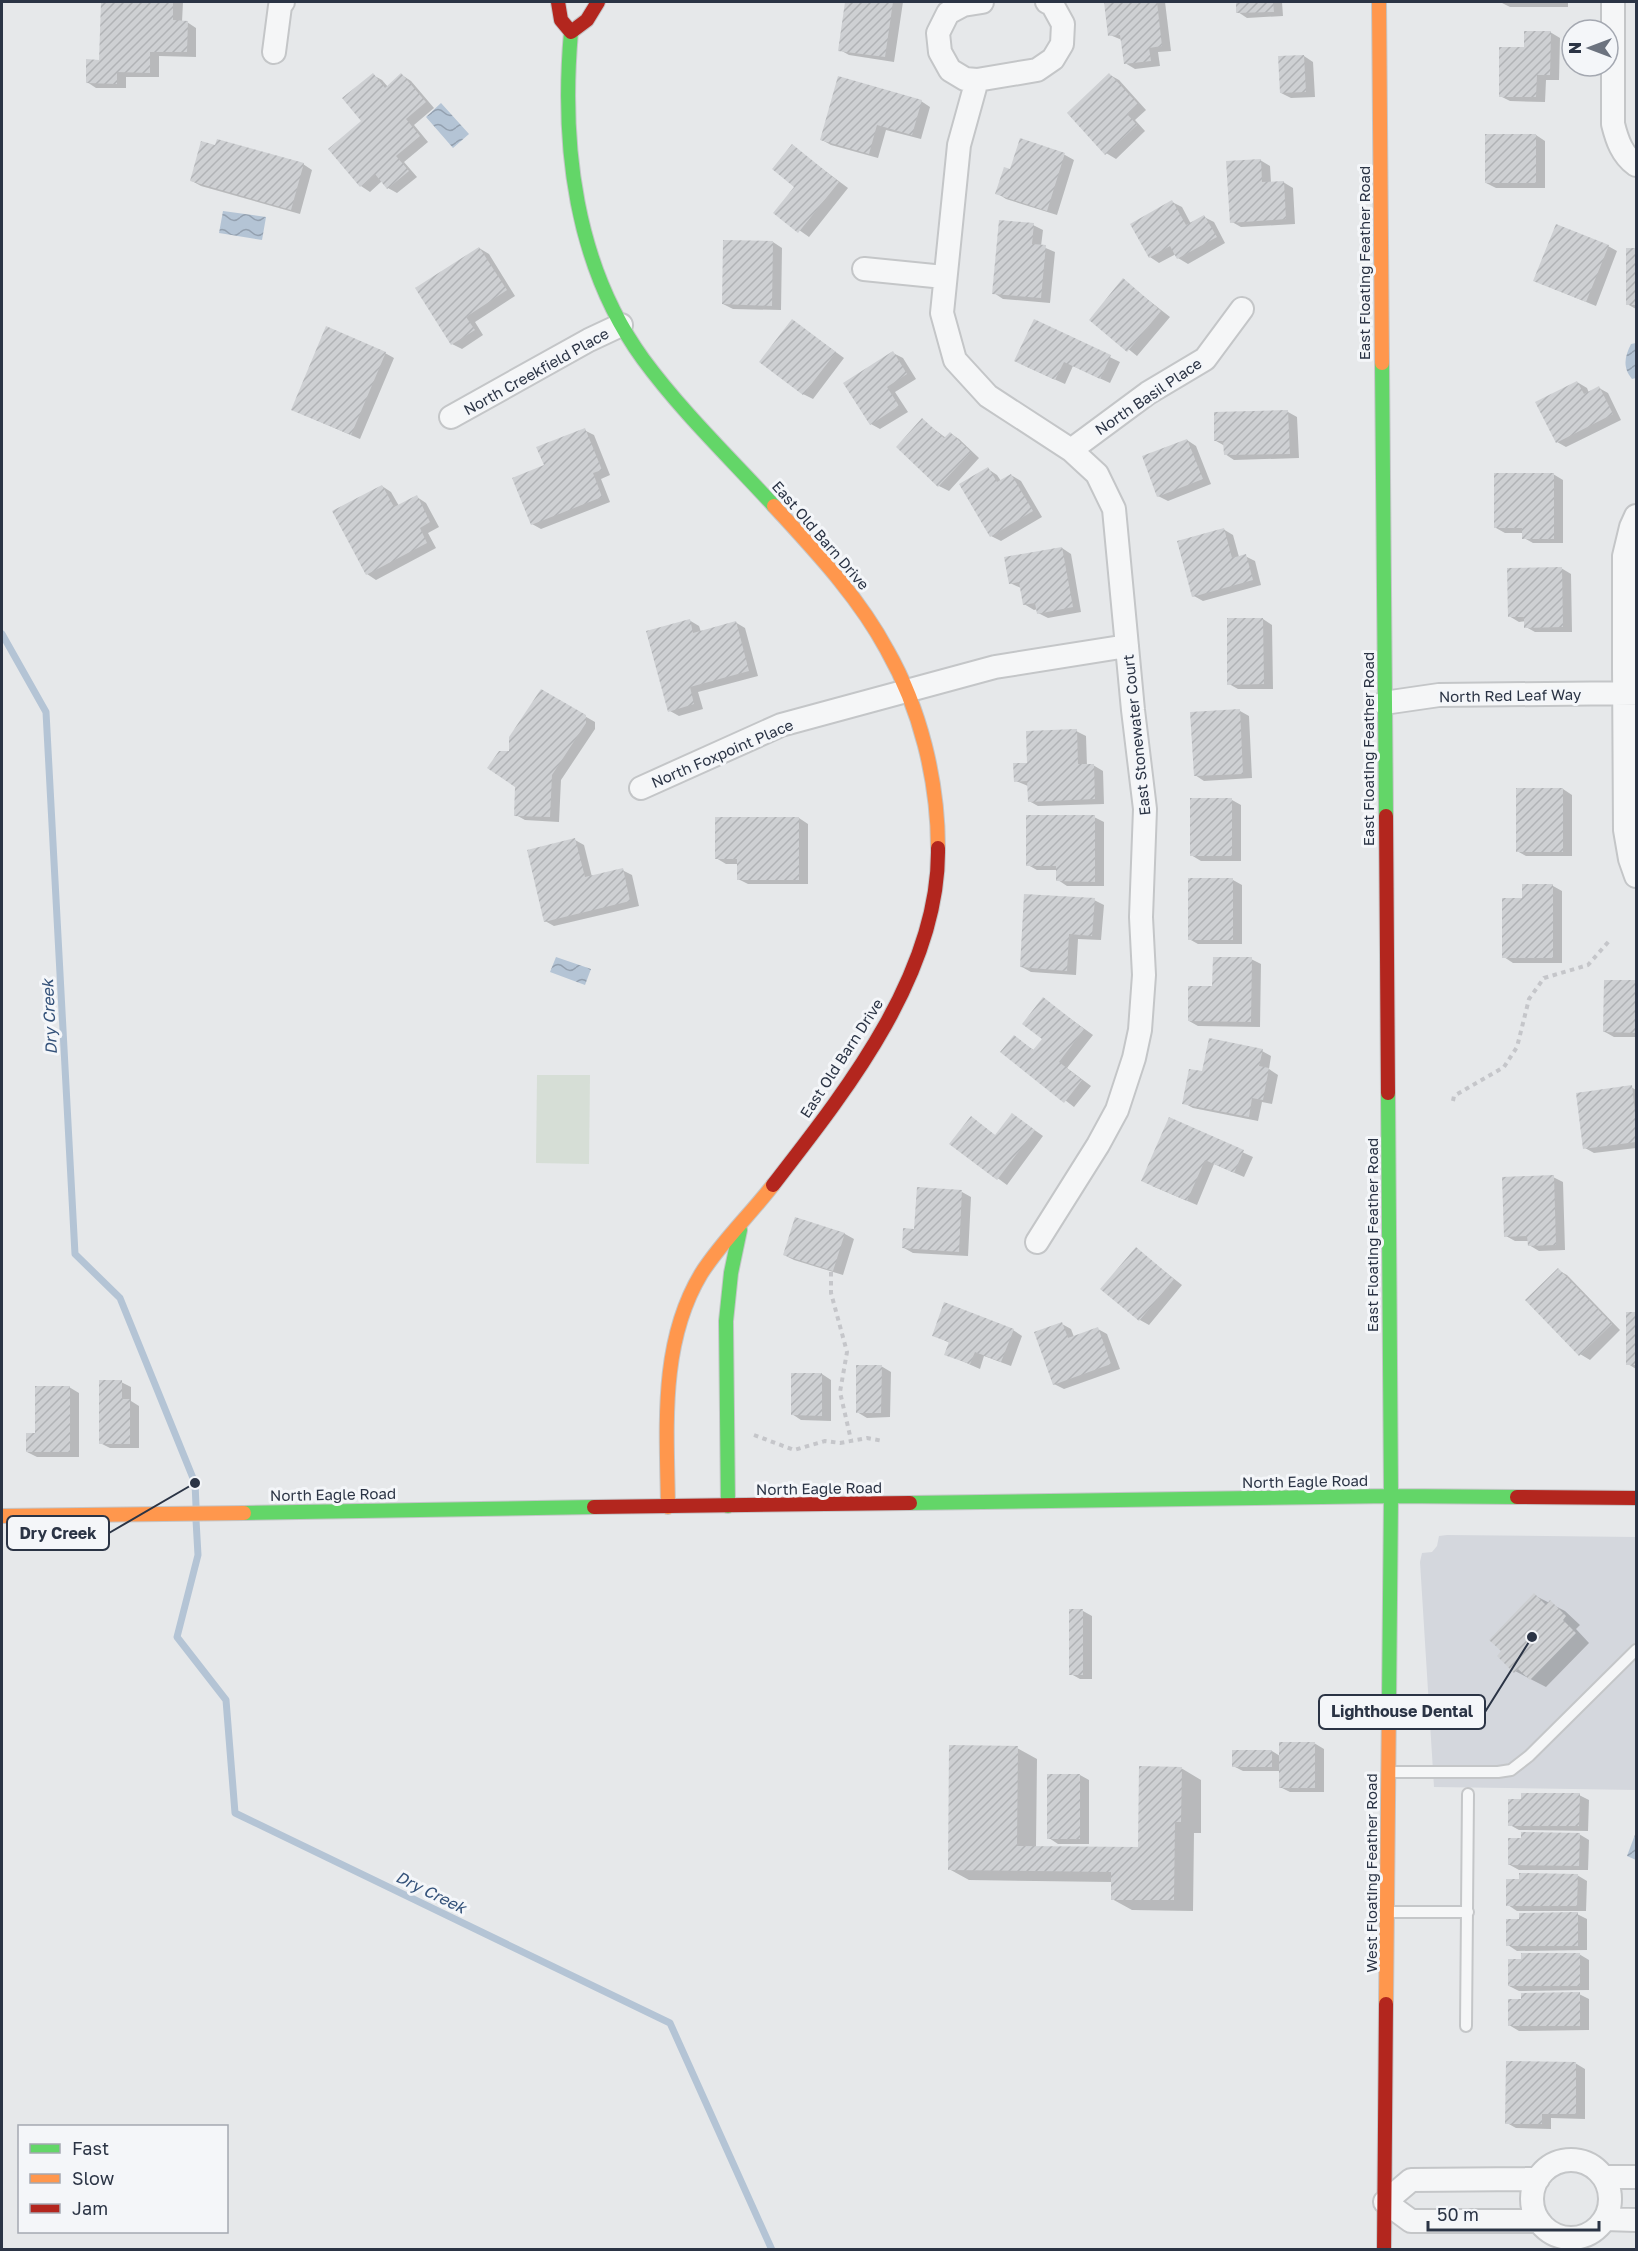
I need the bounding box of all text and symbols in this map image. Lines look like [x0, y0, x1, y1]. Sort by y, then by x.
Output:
north arrow [1560, 18, 1620, 78]
text: N [1565, 42, 1585, 54]
street label: East Floating Feather Road [1355, 166, 1373, 360]
street label: North Creekfield Place [460, 323, 612, 418]
street label: North Basil Place [1091, 354, 1205, 438]
street label: East Old Barn Drive [769, 477, 873, 593]
street label: East Floating Feather Road [1359, 652, 1377, 846]
street label: East Stonewater Court [1119, 653, 1153, 817]
street label: North Red Leaf Way [1439, 685, 1582, 705]
street label: North Foxpoint Place [648, 715, 796, 791]
water label: Dry Creek [37, 977, 61, 1055]
street label: East Old Barn Drive [796, 995, 886, 1121]
street label: East Floating Feather Road [1363, 1138, 1381, 1332]
street label: North Eagle Road [1242, 1471, 1368, 1491]
street label: North Eagle Road [756, 1478, 882, 1498]
street label: North Eagle Road [270, 1484, 396, 1504]
callout: Dry Creek [7, 1516, 109, 1550]
text: Dry Creek [19, 1523, 97, 1543]
callout: Lighthouse Dental [1319, 1695, 1485, 1729]
text: Lighthouse Dental [1331, 1701, 1474, 1721]
street label: West Floating Feather Road [1362, 1773, 1380, 1973]
water label: Dry Creek [393, 1866, 471, 1918]
legend [18, 2125, 228, 2233]
text: Fast [72, 2137, 109, 2159]
text: Slow [72, 2167, 115, 2189]
scale bar [1428, 2194, 1599, 2232]
text: Jam [72, 2197, 108, 2219]
text: 50 m [1437, 2203, 1479, 2225]

